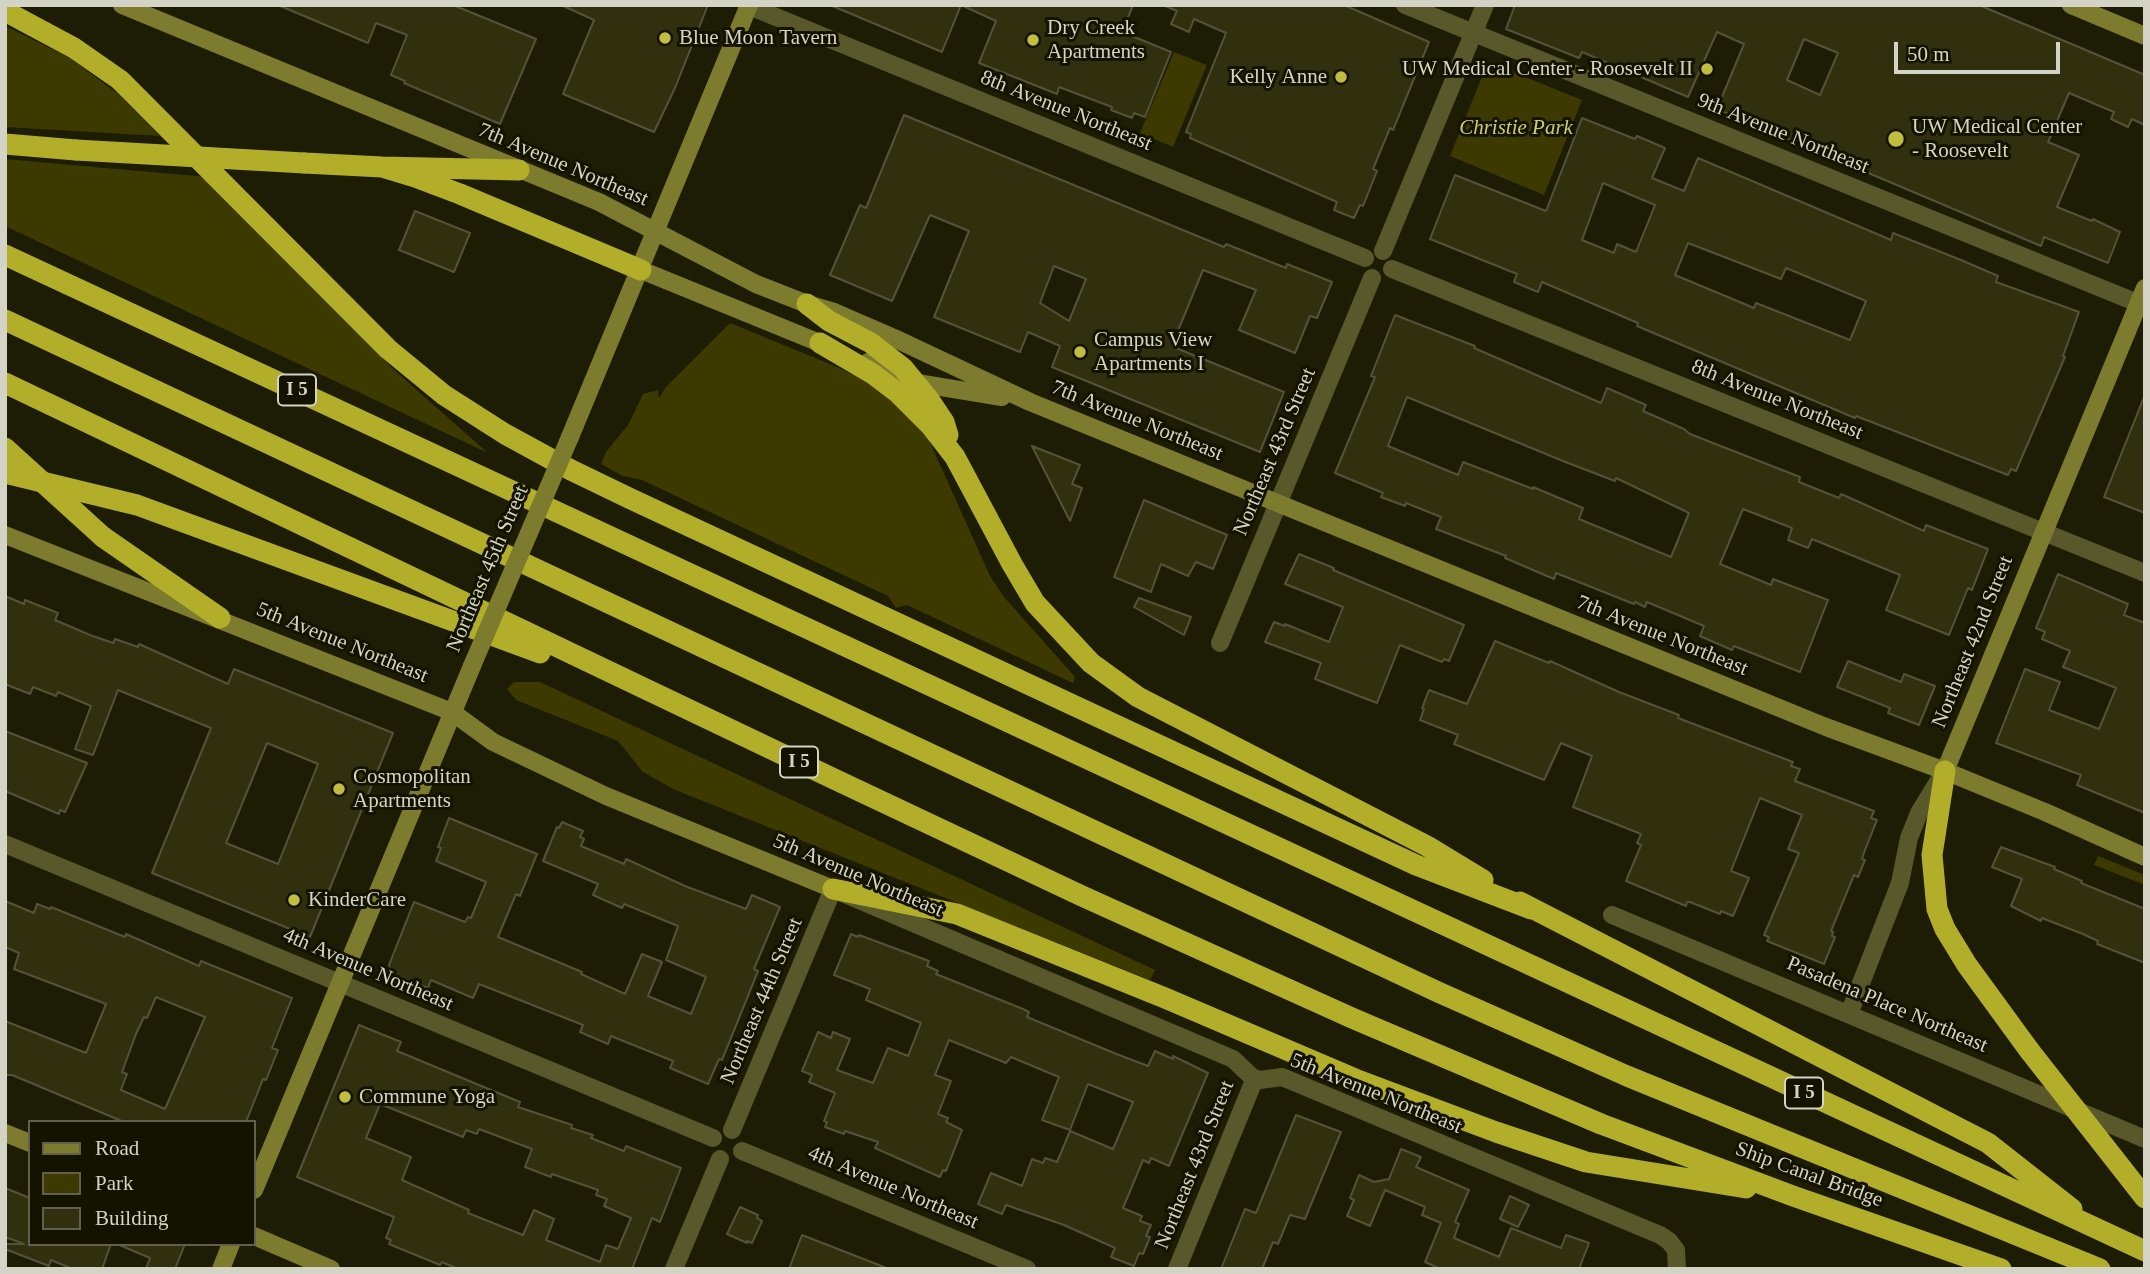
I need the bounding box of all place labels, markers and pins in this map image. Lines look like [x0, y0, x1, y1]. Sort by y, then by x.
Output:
place label: Dry Creek Apartments [1047, 15, 1145, 65]
place label: Blue Moon Tavern [679, 25, 837, 51]
marker: Blue Moon Tavern [657, 30, 673, 46]
marker: Dry Creek Apartments [1025, 32, 1041, 48]
place label: UW Medical Center - Roosevelt II [1402, 56, 1693, 82]
marker: UW Medical Center - Roosevelt II [1699, 61, 1715, 77]
place label: Kelly Anne [1230, 64, 1327, 90]
marker: Kelly Anne [1333, 69, 1349, 85]
place label: UW Medical Center - Roosevelt [1912, 114, 2082, 164]
marker: UW Medical Center - Roosevelt [1886, 129, 1906, 149]
place label: Campus View Apartments I [1094, 327, 1212, 377]
marker: Campus View Apartments I [1072, 344, 1088, 360]
place label: Cosmopolitan Apartments [353, 764, 471, 814]
marker: Cosmopolitan Apartments [331, 781, 347, 797]
place label: KinderCare [308, 887, 406, 913]
marker: KinderCare [286, 892, 302, 908]
place label: Commune Yoga [359, 1084, 495, 1110]
marker: Commune Yoga [337, 1089, 353, 1105]

